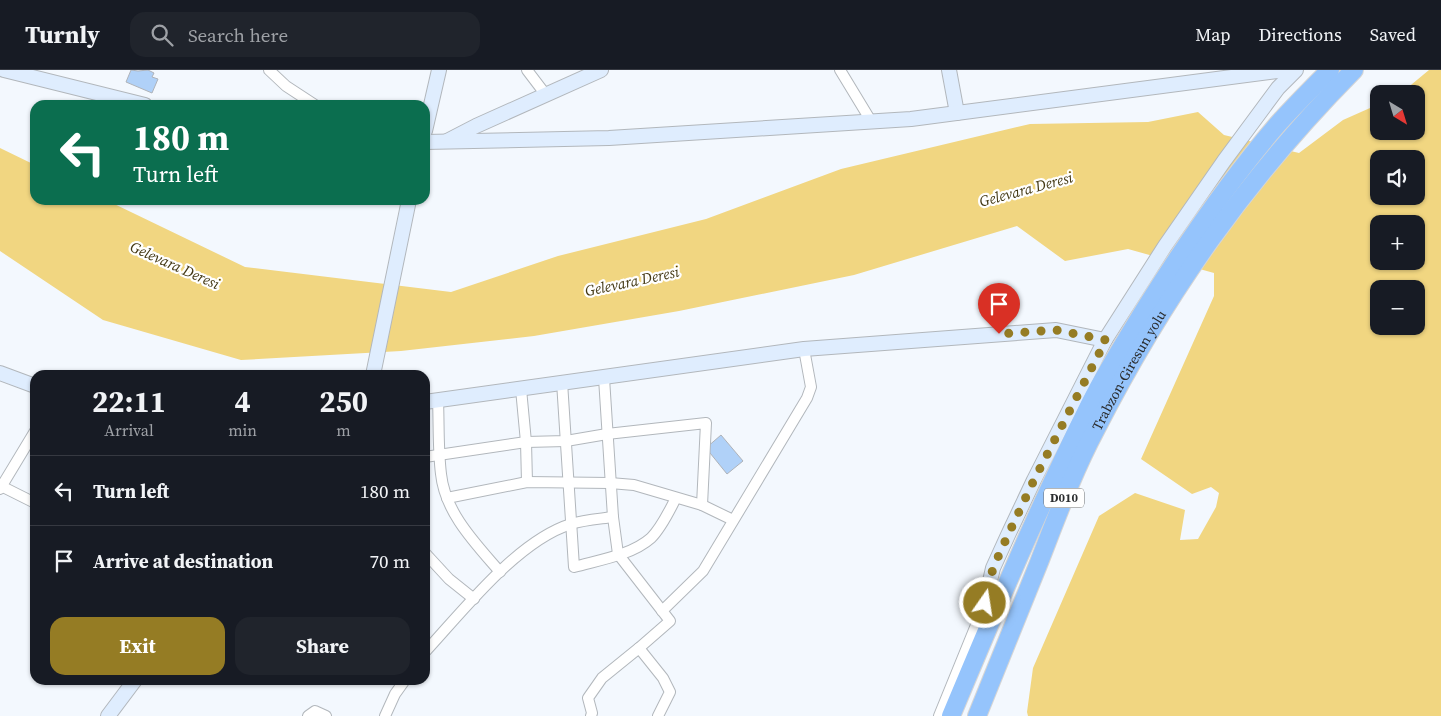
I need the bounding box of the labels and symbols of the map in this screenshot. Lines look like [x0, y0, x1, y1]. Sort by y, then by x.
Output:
north arrow [1370, 85, 1425, 140]
water label: Gelevara Deresi [977, 166, 1075, 212]
water label: Gelevara Deresi [127, 236, 223, 294]
water label: Gelevara Deresi [583, 261, 682, 301]
pin [978, 283, 1020, 334]
street label: Trabzon-Giresun yolu [1087, 306, 1171, 434]
road number: D010 [1044, 488, 1084, 508]
position arrow [958, 576, 1010, 628]

